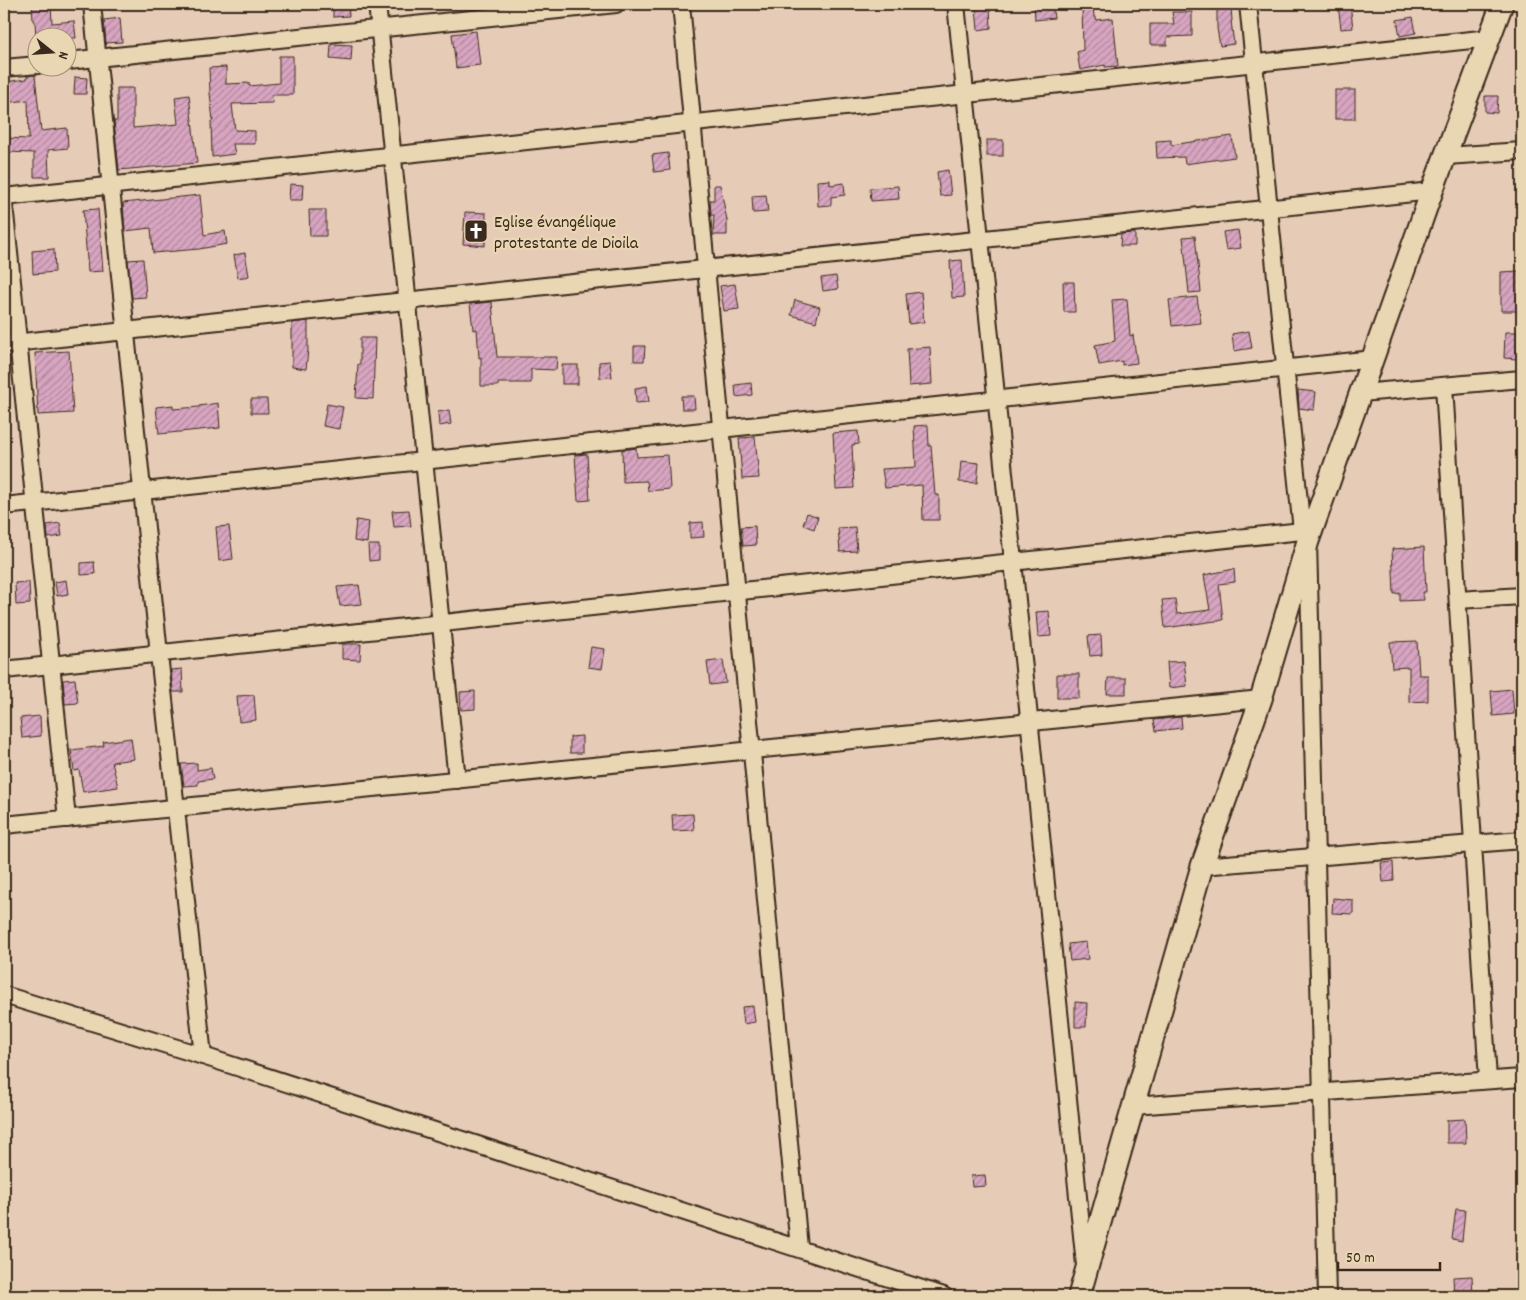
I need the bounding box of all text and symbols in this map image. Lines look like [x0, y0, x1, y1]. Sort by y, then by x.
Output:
north arrow [28, 28, 78, 78]
text: N [52, 49, 73, 62]
place label: Eglise évangélique protestante de Dioila [494, 211, 639, 257]
church icon: Eglise évangélique protestante de Dioila [463, 218, 489, 244]
scale bar [1338, 1240, 1441, 1272]
text: 50 m [1346, 1248, 1375, 1270]

